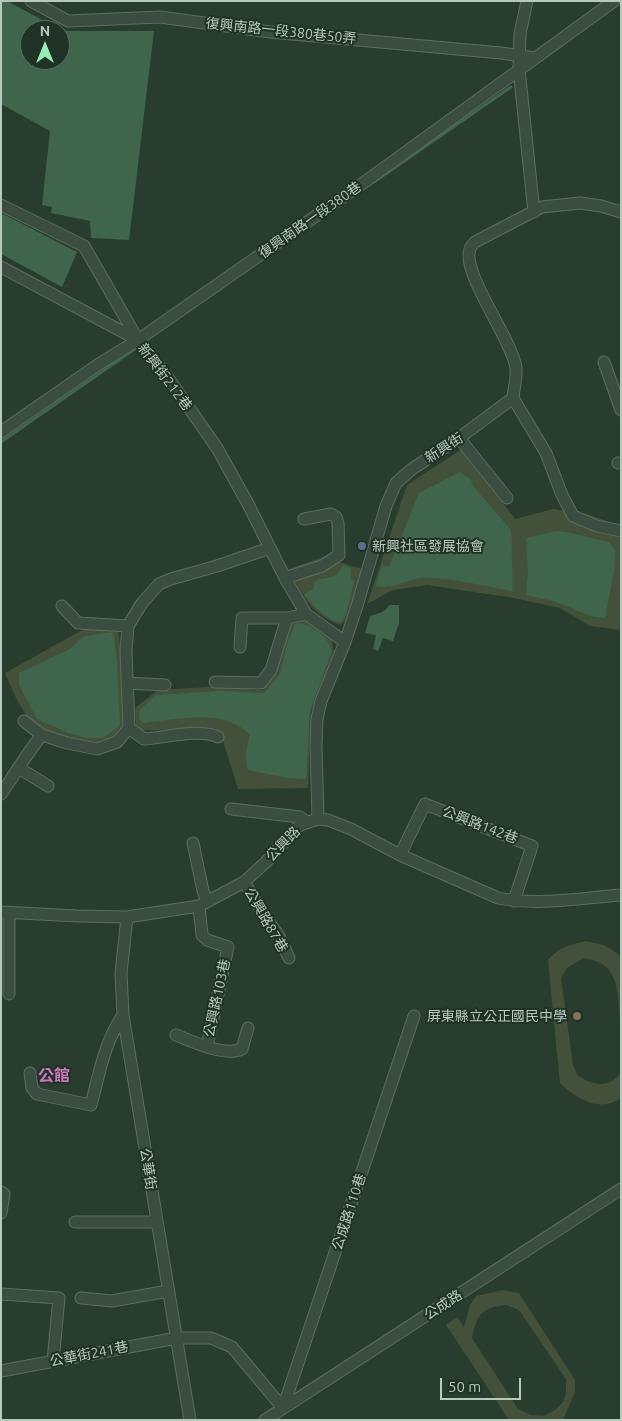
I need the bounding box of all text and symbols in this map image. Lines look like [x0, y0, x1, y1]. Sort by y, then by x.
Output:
street label: 復興南路一段380巷50弄 [205, 15, 357, 47]
north arrow [20, 20, 70, 70]
text: N [40, 23, 50, 39]
street label: 復興南路一段380巷 [255, 178, 365, 262]
street label: 新興街212巷 [134, 340, 196, 414]
street label: 新興街 [422, 430, 466, 466]
place label: 新興社區發展協會 [372, 538, 484, 554]
marker: 新興社區發展協會 [356, 540, 368, 552]
street label: 公興路142巷 [440, 803, 520, 847]
street label: 公興路 [262, 823, 304, 865]
street label: 公興路87巷 [241, 885, 291, 955]
street label: 公興路103巷 [200, 957, 234, 1039]
place label: 屏東縣立公正國民中學 [427, 1008, 567, 1024]
marker: 屏東縣立公正國民中學 [571, 1010, 583, 1022]
district label: 公館 [38, 1066, 70, 1086]
street label: 公華街 [136, 1147, 160, 1191]
street label: 公成路110巷 [329, 1172, 369, 1252]
street label: 公成路 [421, 1287, 465, 1323]
street label: 公華街241巷 [48, 1338, 130, 1370]
scale bar [442, 1368, 523, 1400]
text: 50 m [448, 1378, 481, 1395]

